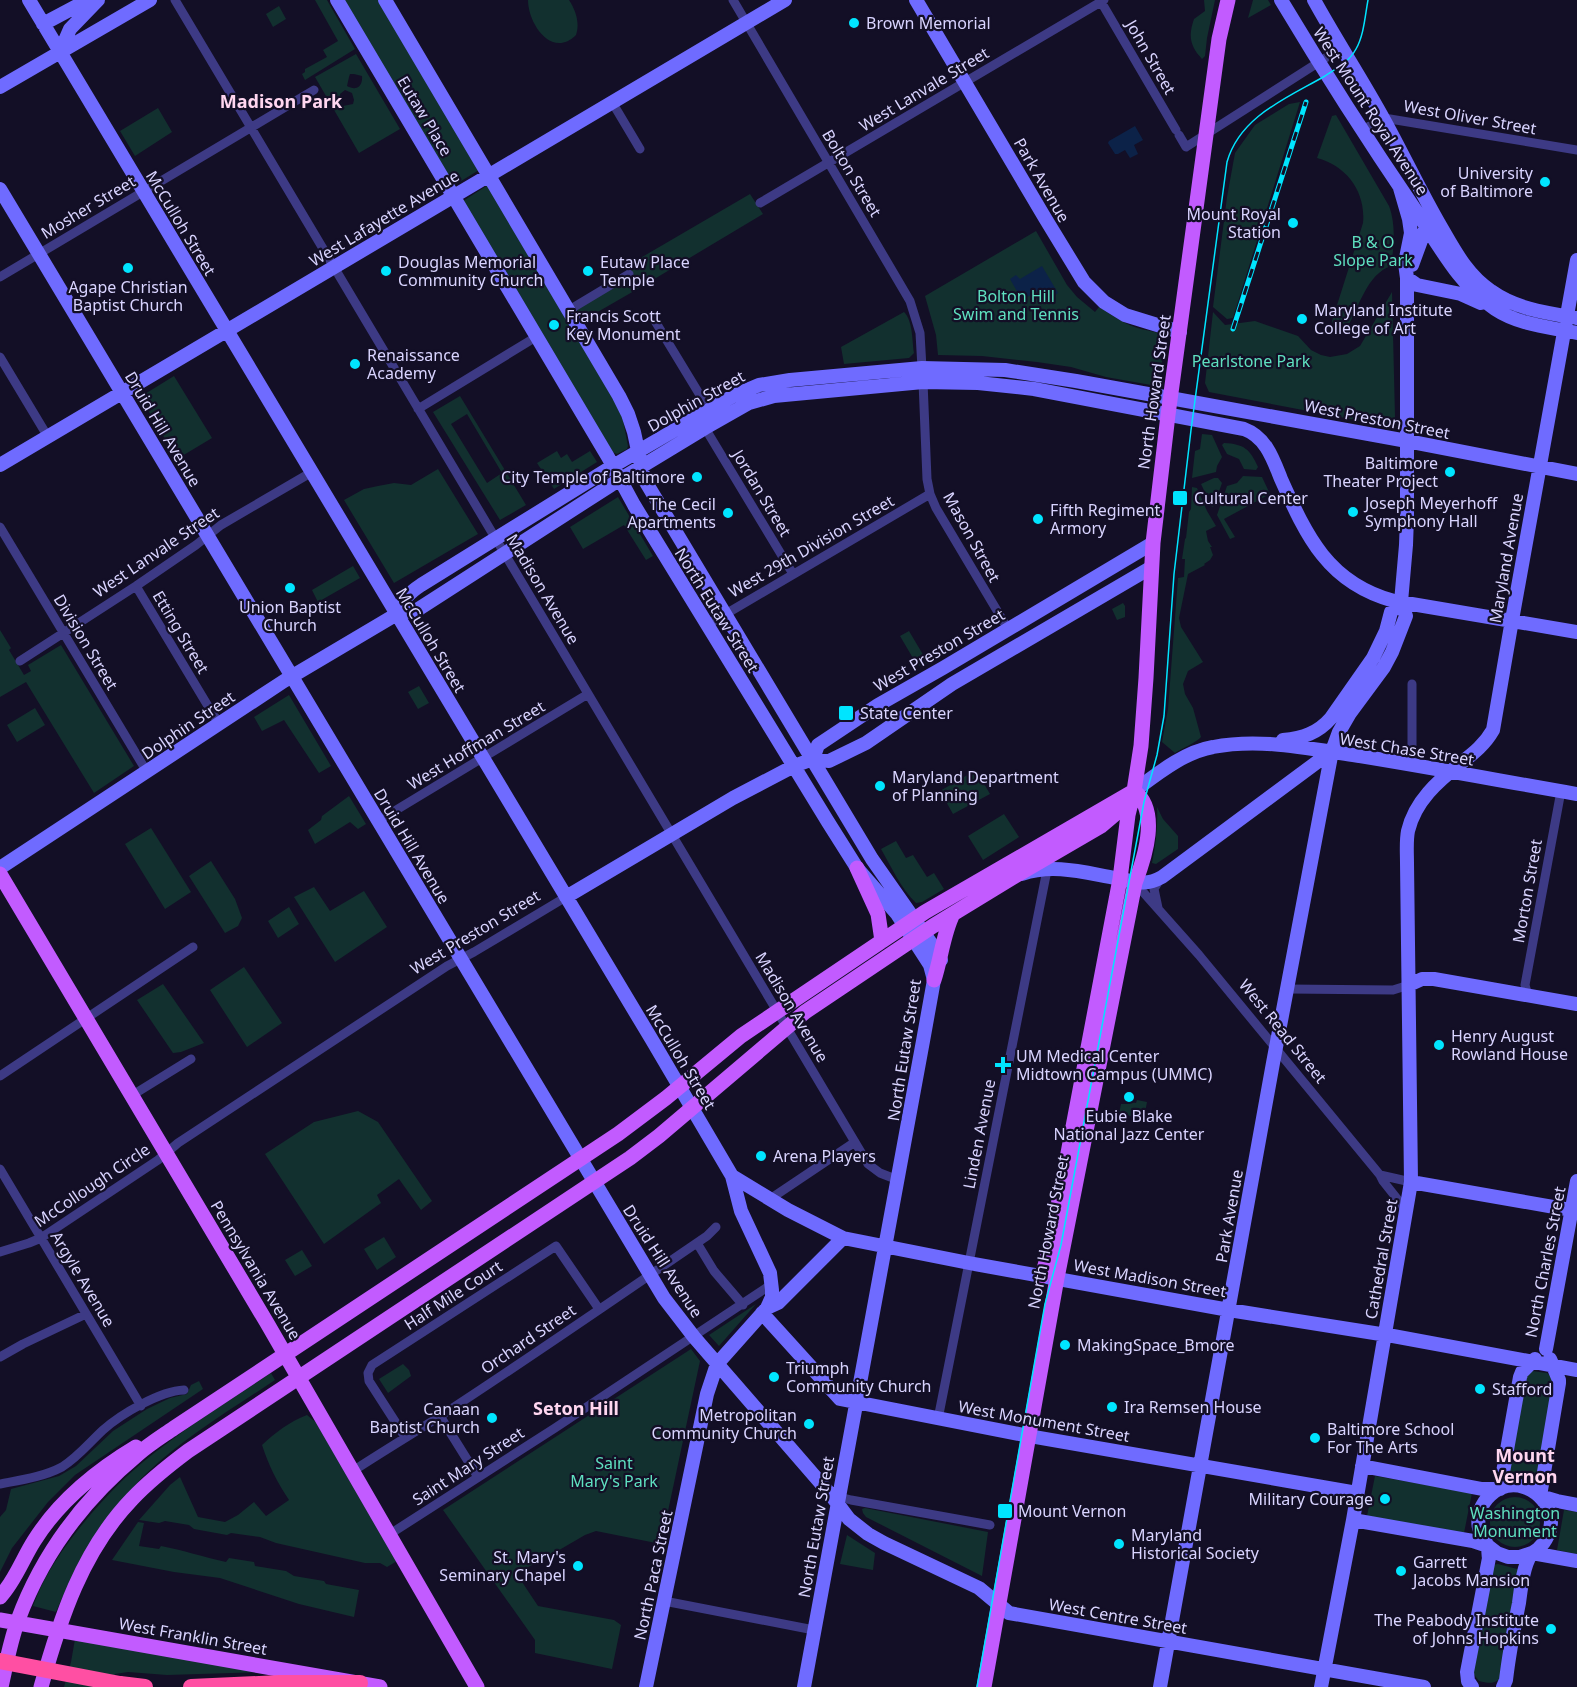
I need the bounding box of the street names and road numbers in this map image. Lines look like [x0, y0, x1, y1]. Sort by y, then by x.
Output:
street label: John Street [1120, 14, 1181, 98]
street label: West Mount Royal Avenue [1308, 23, 1434, 199]
street label: West Lanvale Street [855, 41, 993, 136]
street label: Eutaw Place [392, 72, 458, 160]
street label: West Oliver Street [1402, 94, 1538, 140]
street label: Bolton Street [817, 125, 887, 221]
street label: Park Avenue [1009, 134, 1075, 226]
street label: West Lafayette Avenue [305, 165, 463, 271]
street label: McCulloh Street [141, 166, 221, 280]
street label: Mosher Street [37, 170, 139, 244]
street label: North Howard Street [1132, 313, 1176, 471]
street label: Dolphin Street [643, 365, 749, 437]
street label: Druid Hill Avenue [120, 367, 206, 491]
street label: West Preston Street [1302, 394, 1452, 444]
street label: Jordan Street [726, 444, 797, 541]
street label: Mason Street [938, 488, 1006, 586]
street label: West 29th Division Street [724, 489, 898, 602]
street label: Maryland Avenue [1484, 491, 1528, 625]
street label: West Lanvale Street [89, 502, 223, 602]
street label: Madison Avenue [501, 530, 585, 648]
street label: North Eutaw Street [670, 543, 764, 677]
street label: McCulloh Street [391, 583, 471, 697]
street label: Etting Street [148, 586, 215, 678]
street label: Division Street [49, 590, 123, 694]
street label: West Preston Street [869, 603, 1009, 697]
street label: Dolphin Street [137, 686, 239, 764]
street label: West Hoffman Street [403, 695, 549, 795]
street label: West Chase Street [1338, 728, 1476, 771]
street label: Druid Hill Avenue [369, 784, 455, 908]
street label: Morton Street [1507, 837, 1547, 945]
street label: West Preston Street [406, 884, 544, 980]
street label: Madison Avenue [750, 948, 834, 1066]
street label: West Read Street [1234, 974, 1332, 1088]
street label: North Eutaw Street [882, 977, 926, 1122]
street label: McCulloh Street [641, 1000, 721, 1114]
street label: Linden Avenue [958, 1077, 1000, 1191]
street label: McCollough Circle [30, 1138, 154, 1232]
street label: North Howard Street [1022, 1153, 1074, 1311]
street label: Park Avenue [1210, 1168, 1248, 1264]
street label: North Charles Street [1520, 1184, 1570, 1339]
street label: Pennsylvania Avenue [206, 1196, 306, 1344]
street label: Cathedral Street [1360, 1197, 1402, 1321]
street label: Druid Hill Avenue [618, 1200, 708, 1322]
street label: Argyle Avenue [46, 1227, 120, 1331]
street label: West Madison Street [1072, 1254, 1228, 1302]
street label: Half Mile Court [400, 1255, 506, 1335]
street label: Orchard Street [476, 1299, 580, 1379]
street label: West Monument Street [957, 1395, 1132, 1447]
street label: Saint Mary Street [408, 1422, 528, 1510]
street label: North Eutaw Street [793, 1454, 839, 1599]
street label: North Paca Street [628, 1508, 678, 1642]
street label: West Centre Street [1047, 1593, 1189, 1639]
street label: West Franklin Street [117, 1612, 269, 1660]

